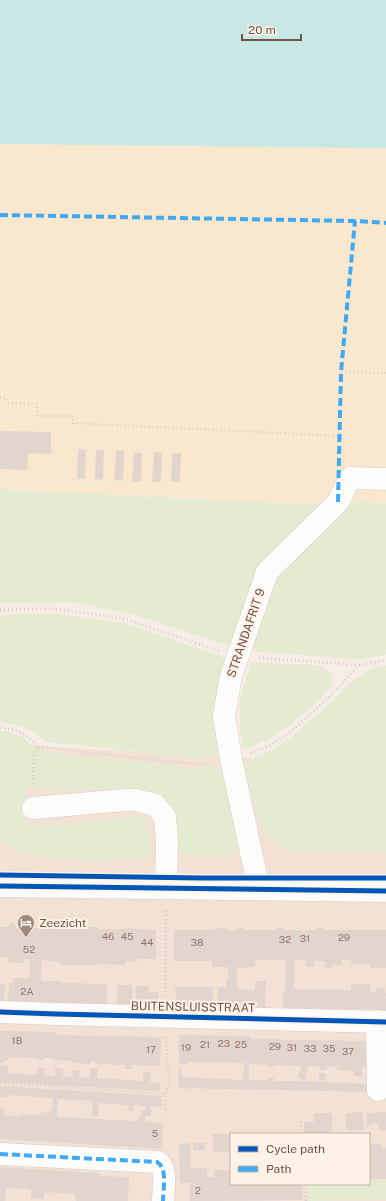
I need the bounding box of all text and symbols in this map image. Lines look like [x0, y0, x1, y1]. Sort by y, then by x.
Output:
scale bar [242, 16, 301, 42]
text: 20 m [248, 23, 276, 37]
street label: STRANDAFRIT 9 [224, 587, 268, 679]
hotel icon: Zeezicht [16, 913, 36, 938]
place label: Zeezicht [39, 916, 87, 930]
house number: 46 [102, 930, 114, 942]
house number: 45 [121, 930, 133, 942]
house number: 29 [338, 931, 350, 943]
house number: 31 [300, 932, 310, 944]
house number: 32 [279, 933, 291, 945]
house number: 44 [141, 936, 153, 948]
house number: 38 [191, 936, 203, 948]
house number: 52 [23, 943, 35, 955]
house number: 2A [20, 985, 34, 997]
street label: BUITENSLUISSTRAAT [131, 999, 255, 1015]
house number: 1B [12, 1034, 23, 1046]
house number: 23 [218, 1037, 230, 1049]
house number: 21 [200, 1038, 210, 1050]
house number: 25 [235, 1038, 247, 1050]
house number: 29 [269, 1040, 281, 1052]
house number: 19 [181, 1041, 191, 1053]
house number: 31 [287, 1041, 297, 1053]
house number: 33 [304, 1042, 316, 1054]
house number: 35 [323, 1042, 335, 1054]
house number: 17 [146, 1043, 156, 1055]
house number: 37 [342, 1045, 354, 1057]
house number: 5 [152, 1127, 158, 1139]
legend [230, 1133, 370, 1185]
text: Cycle path [266, 1142, 325, 1156]
text: Path [266, 1162, 292, 1176]
house number: 2 [195, 1184, 201, 1196]

